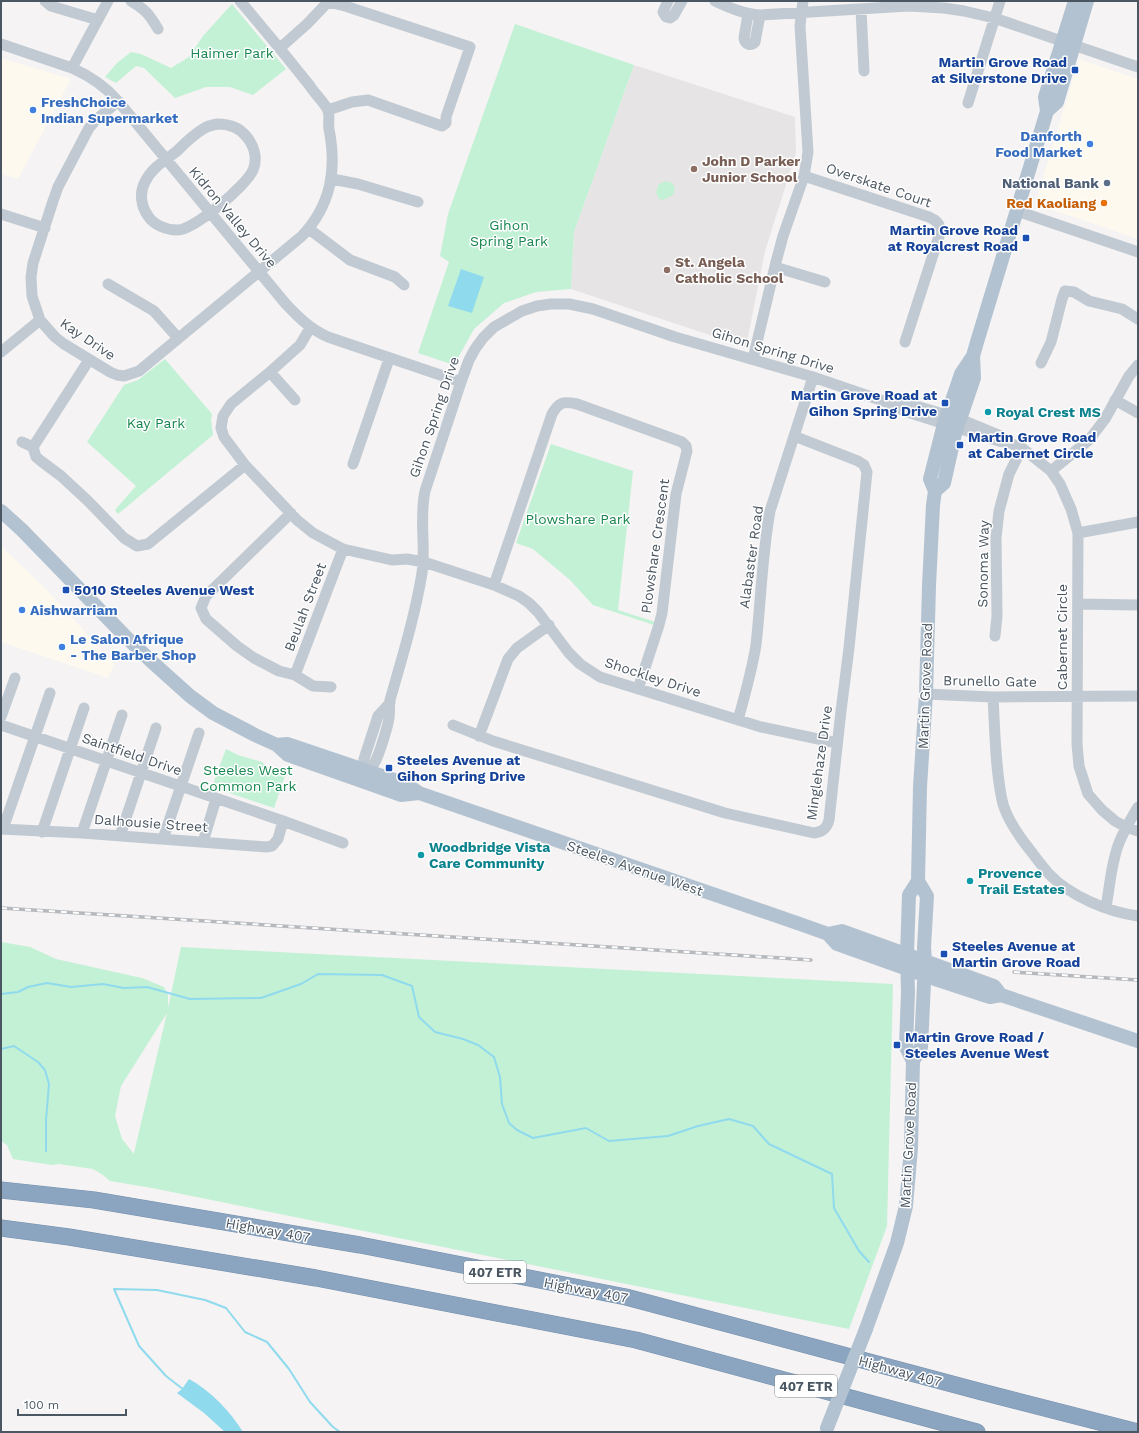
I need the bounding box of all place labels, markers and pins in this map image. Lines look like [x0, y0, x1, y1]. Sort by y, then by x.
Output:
place label: Martin Grove Road at Silverstone Drive [931, 54, 1067, 86]
marker: Martin Grove Road at Silverstone Drive [1070, 65, 1080, 75]
place label: FreshChoice Indian Supermarket [41, 94, 178, 126]
marker: FreshChoice Indian Supermarket [28, 105, 38, 115]
place label: Danforth Food Market [995, 128, 1082, 160]
marker: Danforth Food Market [1085, 139, 1095, 149]
place label: John D Parker Junior School [702, 153, 800, 185]
marker: John D Parker Junior School [689, 164, 699, 174]
place label: National Bank [1002, 175, 1099, 191]
marker: National Bank [1102, 178, 1112, 188]
place label: Red Kaoliang [1006, 195, 1096, 211]
marker: Red Kaoliang [1099, 198, 1109, 208]
place label: Martin Grove Road at Royalcrest Road [888, 222, 1018, 254]
marker: Martin Grove Road at Royalcrest Road [1021, 233, 1031, 243]
place label: St. Angela Catholic School [675, 254, 784, 286]
marker: St. Angela Catholic School [662, 265, 672, 275]
place label: Martin Grove Road at Gihon Spring Drive [791, 387, 937, 419]
marker: Martin Grove Road at Gihon Spring Drive [940, 398, 950, 408]
place label: Royal Crest MS [996, 404, 1101, 420]
marker: Royal Crest MS [983, 407, 993, 417]
place label: Martin Grove Road at Cabernet Circle [968, 429, 1096, 461]
marker: Martin Grove Road at Cabernet Circle [955, 440, 965, 450]
place label: 5010 Steeles Avenue West [74, 582, 254, 598]
marker: 5010 Steeles Avenue West [61, 585, 71, 595]
place label: Aishwarriam [30, 602, 118, 618]
marker: Aishwarriam [17, 605, 27, 615]
place label: Le Salon Afrique - The Barber Shop [70, 631, 196, 663]
marker: Le Salon Afrique - The Barber Shop [57, 642, 67, 652]
place label: Steeles Avenue at Gihon Spring Drive [397, 752, 525, 784]
marker: Steeles Avenue at Gihon Spring Drive [384, 763, 394, 773]
place label: Woodbridge Vista Care Community [429, 839, 551, 871]
marker: Woodbridge Vista Care Community [416, 850, 426, 860]
place label: Provence Trail Estates [978, 865, 1065, 897]
marker: Provence Trail Estates [965, 876, 975, 886]
place label: Steeles Avenue at Martin Grove Road [952, 938, 1080, 970]
marker: Steeles Avenue at Martin Grove Road [939, 949, 949, 959]
place label: Martin Grove Road / Steeles Avenue West [905, 1029, 1049, 1061]
marker: Martin Grove Road / Steeles Avenue West [892, 1040, 902, 1050]

